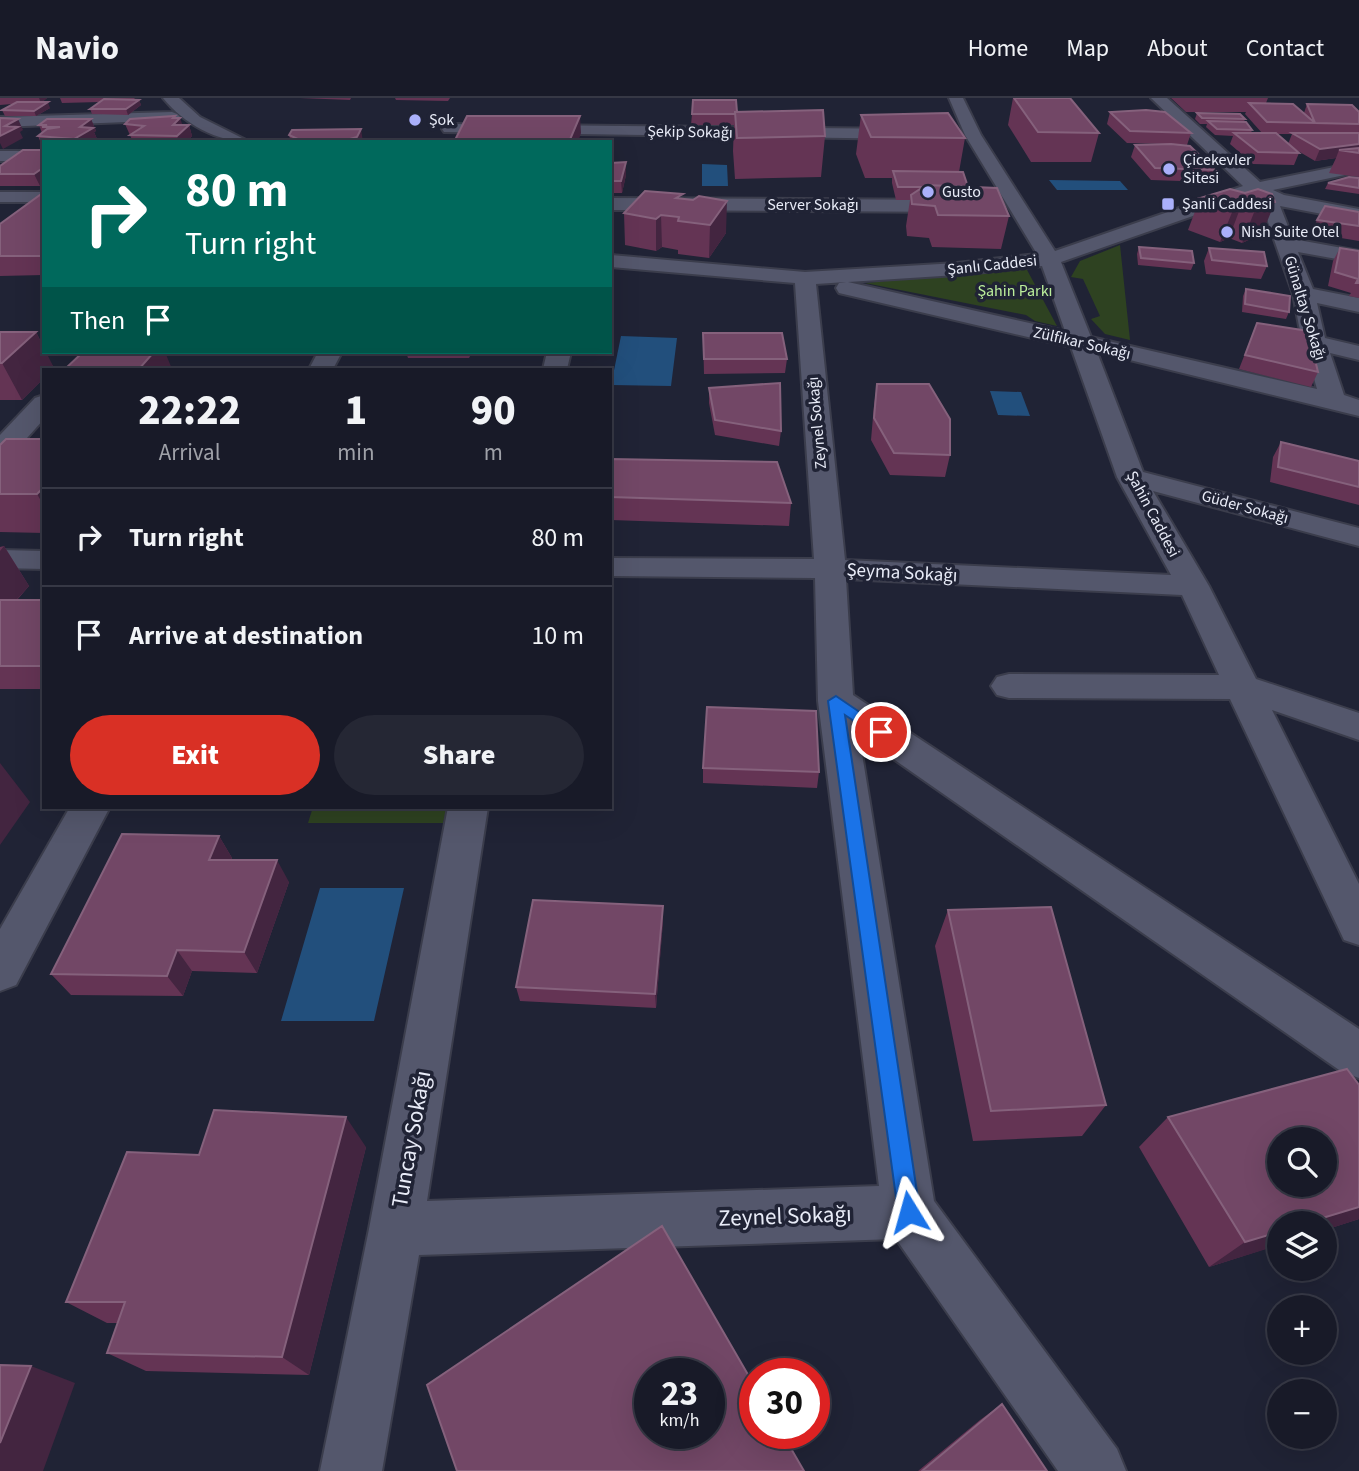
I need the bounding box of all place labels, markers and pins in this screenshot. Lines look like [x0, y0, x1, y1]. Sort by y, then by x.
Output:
place label: Şok [429, 109, 454, 131]
marker: Şok [407, 112, 423, 128]
place label: Çicekevler Sitesi [1183, 149, 1252, 189]
marker: Çicekevler Sitesi [1161, 161, 1177, 177]
place label: Gusto [942, 181, 981, 203]
marker: Gusto [920, 184, 936, 200]
place label: Şanli Caddesi [1182, 193, 1272, 215]
marker: Şanli Caddesi [1160, 196, 1176, 212]
place label: Nish Suite Otel [1241, 221, 1339, 243]
marker: Nish Suite Otel [1219, 224, 1235, 240]
pin [851, 702, 911, 762]

